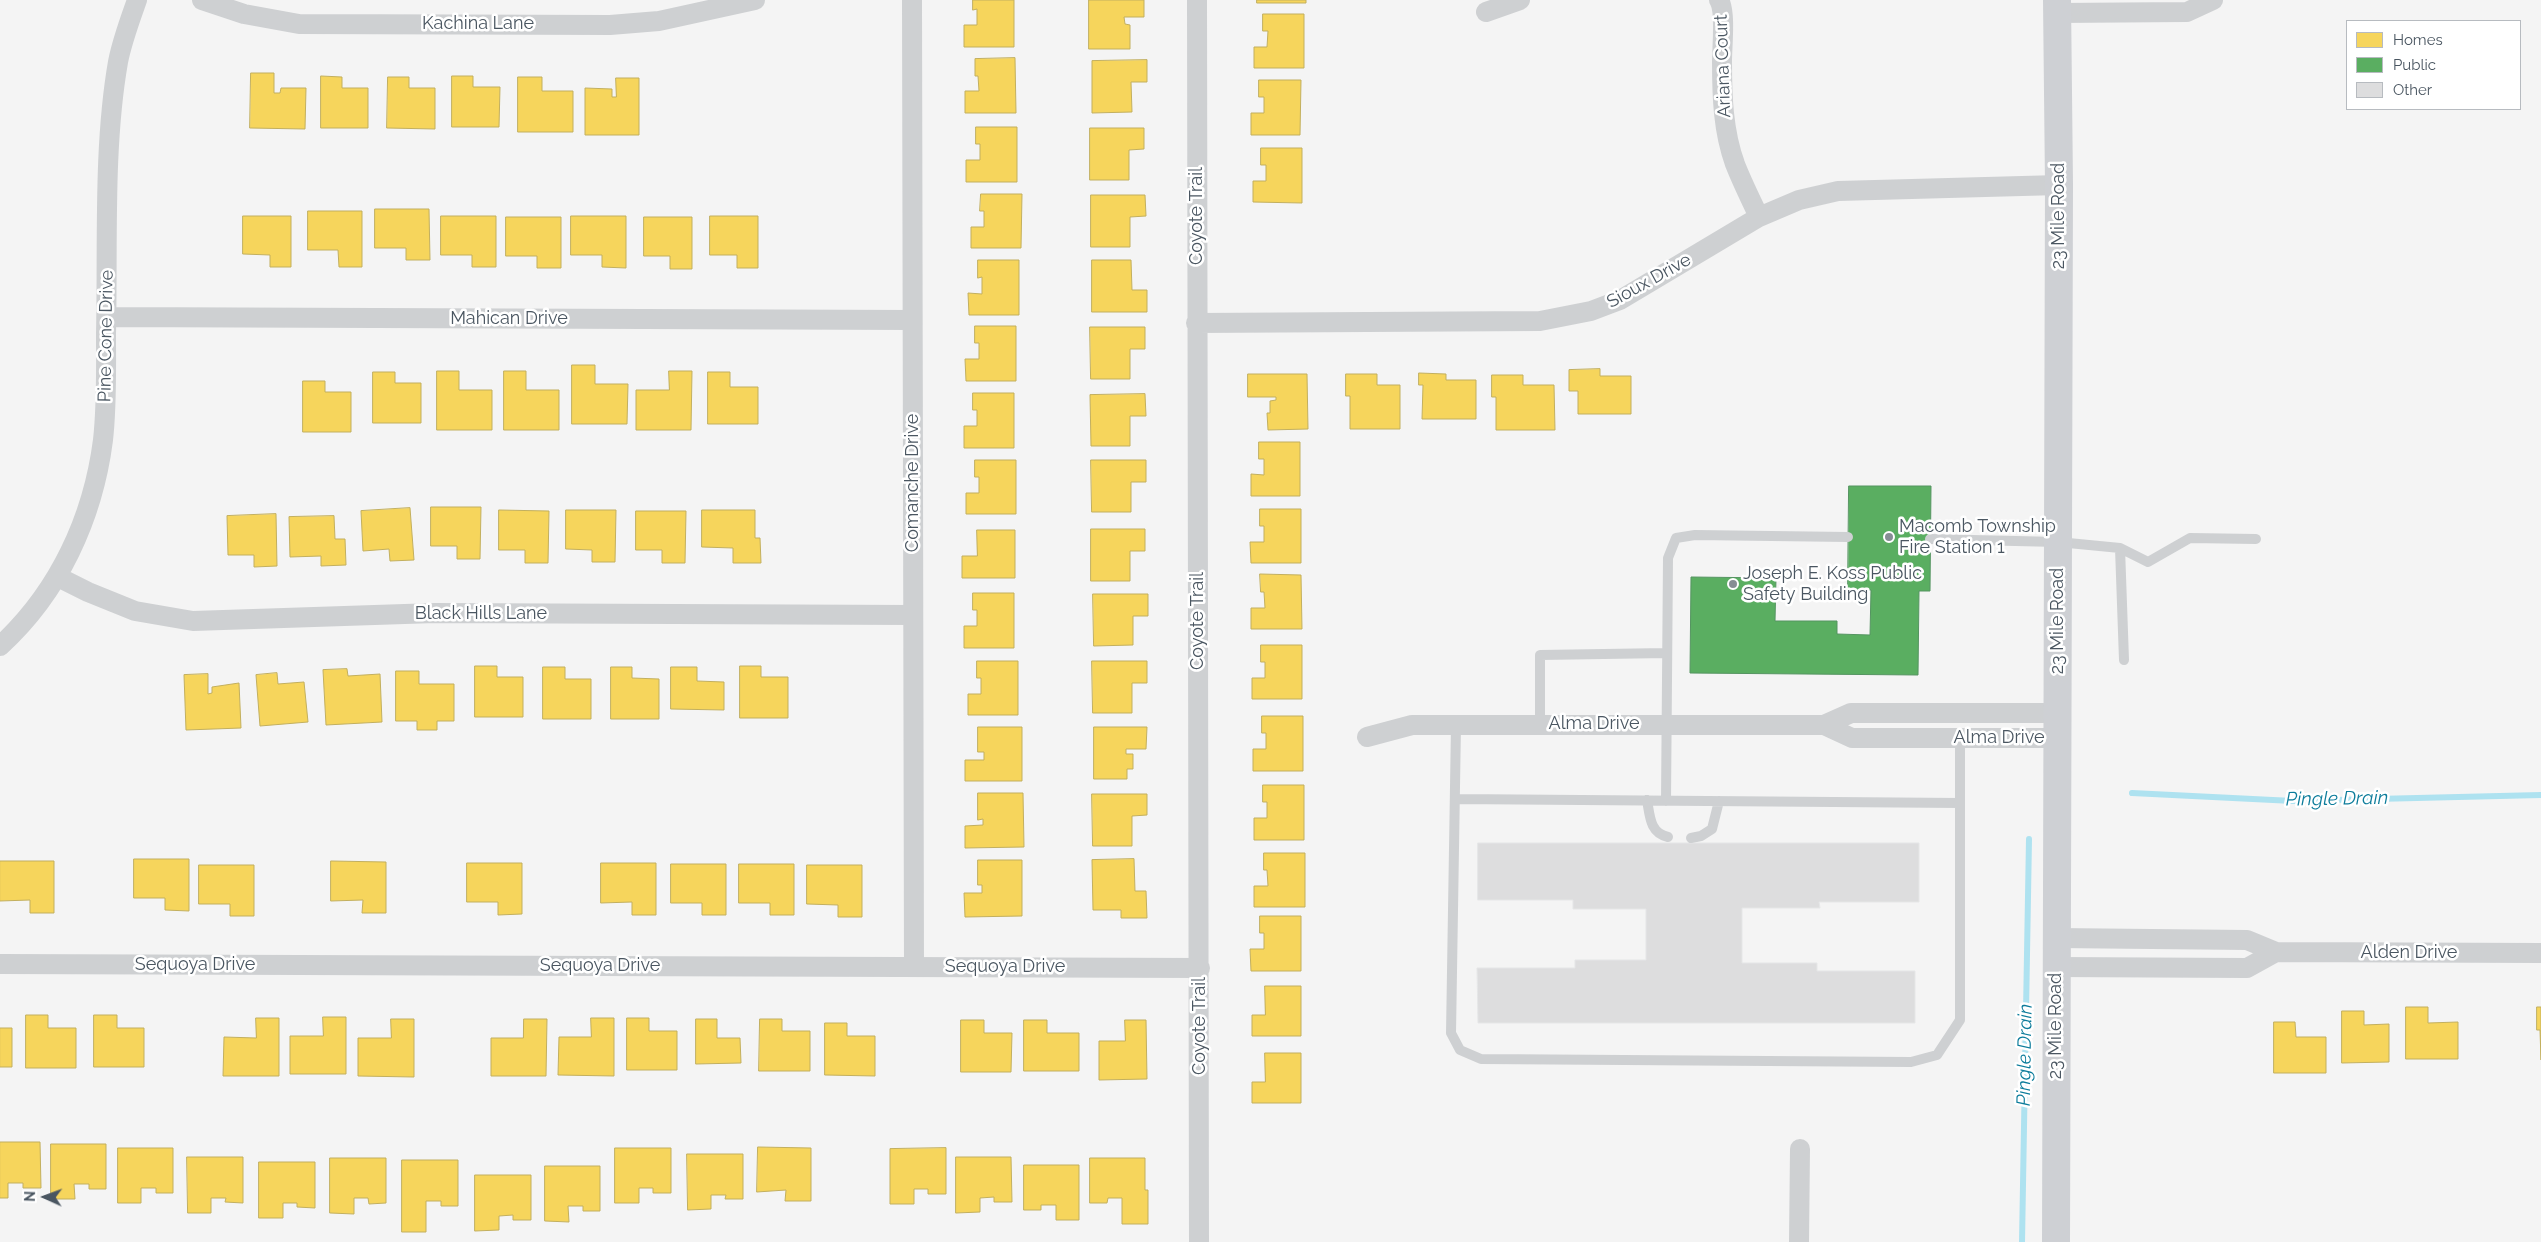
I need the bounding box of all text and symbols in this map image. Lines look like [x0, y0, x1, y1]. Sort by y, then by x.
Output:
street label: Kachina Lane [422, 13, 534, 35]
street label: Ariana Court [1710, 14, 1736, 118]
legend [2346, 20, 2521, 110]
text: Homes [2393, 31, 2443, 49]
text: Public [2393, 56, 2436, 74]
text: Other [2393, 81, 2432, 99]
street label: 23 Mile Road [2048, 163, 2070, 269]
street label: Coyote Trail [1186, 167, 1208, 265]
street label: Sioux Drive [1603, 249, 1695, 313]
street label: Pine Cone Drive [94, 270, 118, 402]
street label: Mahican Drive [450, 308, 568, 330]
street label: Comanche Drive [902, 414, 924, 552]
place label: Macomb Township Fire Station 1 [1899, 516, 2056, 558]
marker: Macomb Township Fire Station 1 [1883, 531, 1895, 543]
place label: Joseph E. Koss Public Safety Building [1743, 563, 1922, 606]
street label: 23 Mile Road [2047, 568, 2069, 674]
street label: Coyote Trail [1187, 572, 1209, 670]
marker: Joseph E. Koss Public Safety Building [1727, 578, 1739, 590]
street label: Black Hills Lane [415, 603, 547, 625]
street label: Alma Drive [1549, 713, 1639, 735]
street label: Alma Drive [1954, 727, 2044, 749]
water label: Pingle Drain [2286, 787, 2388, 811]
street label: Alden Drive [2361, 942, 2457, 964]
street label: Sequoya Drive [135, 954, 255, 976]
street label: Sequoya Drive [540, 955, 660, 977]
street label: Sequoya Drive [945, 956, 1065, 978]
street label: 23 Mile Road [2045, 973, 2067, 1079]
street label: Coyote Trail [1189, 977, 1211, 1075]
water label: Pingle Drain [2013, 1004, 2037, 1106]
north arrow [20, 1172, 70, 1222]
text: N [22, 1191, 38, 1202]

